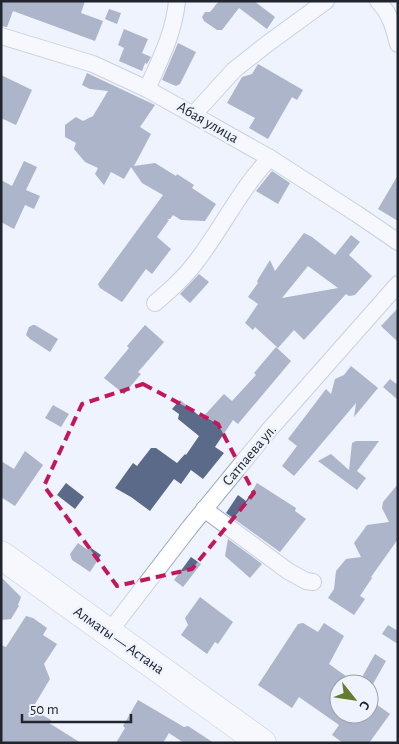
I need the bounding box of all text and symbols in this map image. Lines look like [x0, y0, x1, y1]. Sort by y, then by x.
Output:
street label: Абая улица [175, 99, 241, 146]
street label: Сатпаева ул. [220, 422, 279, 489]
street label: Алматы — Астана [71, 604, 167, 677]
north arrow [329, 674, 379, 724]
scale bar [22, 692, 131, 724]
text: С [356, 698, 372, 712]
text: 50 m [30, 702, 59, 717]

